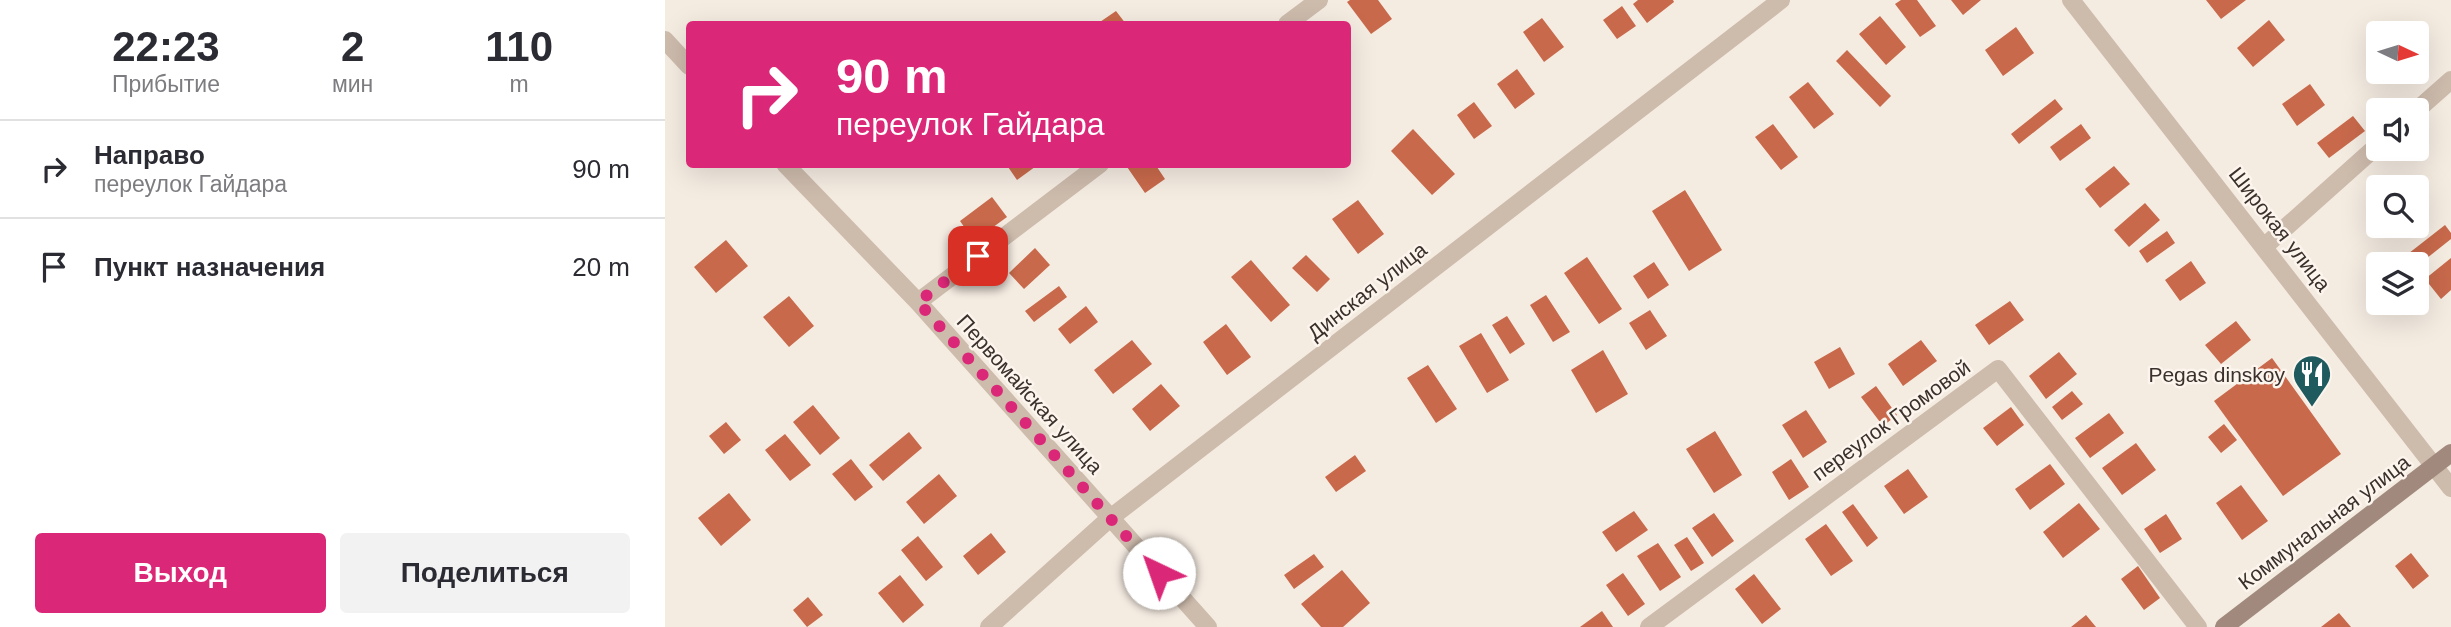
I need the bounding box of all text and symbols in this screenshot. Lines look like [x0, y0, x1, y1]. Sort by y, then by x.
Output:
north arrow [2366, 21, 2429, 84]
map controls [2366, 21, 2429, 315]
text: 22:23 [112, 23, 220, 70]
text: 2 [341, 23, 364, 70]
text: 110 [485, 23, 553, 70]
icon: right [721, 49, 812, 140]
text: 90 m [836, 49, 948, 103]
text: Прибытие [112, 71, 220, 97]
text: мин [332, 71, 373, 97]
text: m [510, 71, 529, 97]
button: sound [2366, 98, 2429, 161]
text: переулок Гайдара [836, 106, 1105, 142]
text: Направо [94, 140, 205, 170]
icon: right [35, 150, 73, 188]
text: 90 m [572, 154, 630, 184]
street label: Широкая улица [2225, 163, 2336, 296]
text: переулок Гайдара [94, 171, 287, 197]
button: search [2366, 175, 2429, 238]
pin [948, 226, 1008, 286]
icon: arrive [959, 237, 997, 275]
street label: Динская улица [1303, 237, 1431, 344]
icon: arrive [35, 248, 73, 286]
text: Пункт назначения [94, 252, 325, 282]
text: 20 m [572, 252, 630, 282]
button: layers [2366, 252, 2429, 315]
street label: Первомайская улица [953, 310, 1108, 478]
restaurant icon: Pegas dinskoy [2291, 353, 2333, 408]
street label: переулок Громовой [1808, 355, 1974, 485]
place label: Pegas dinskoy [2148, 363, 2285, 386]
street label: Коммунальная улица [2234, 450, 2414, 594]
button: Выход [35, 533, 326, 613]
button: Поделиться [340, 533, 630, 613]
position arrow [1122, 536, 1196, 610]

